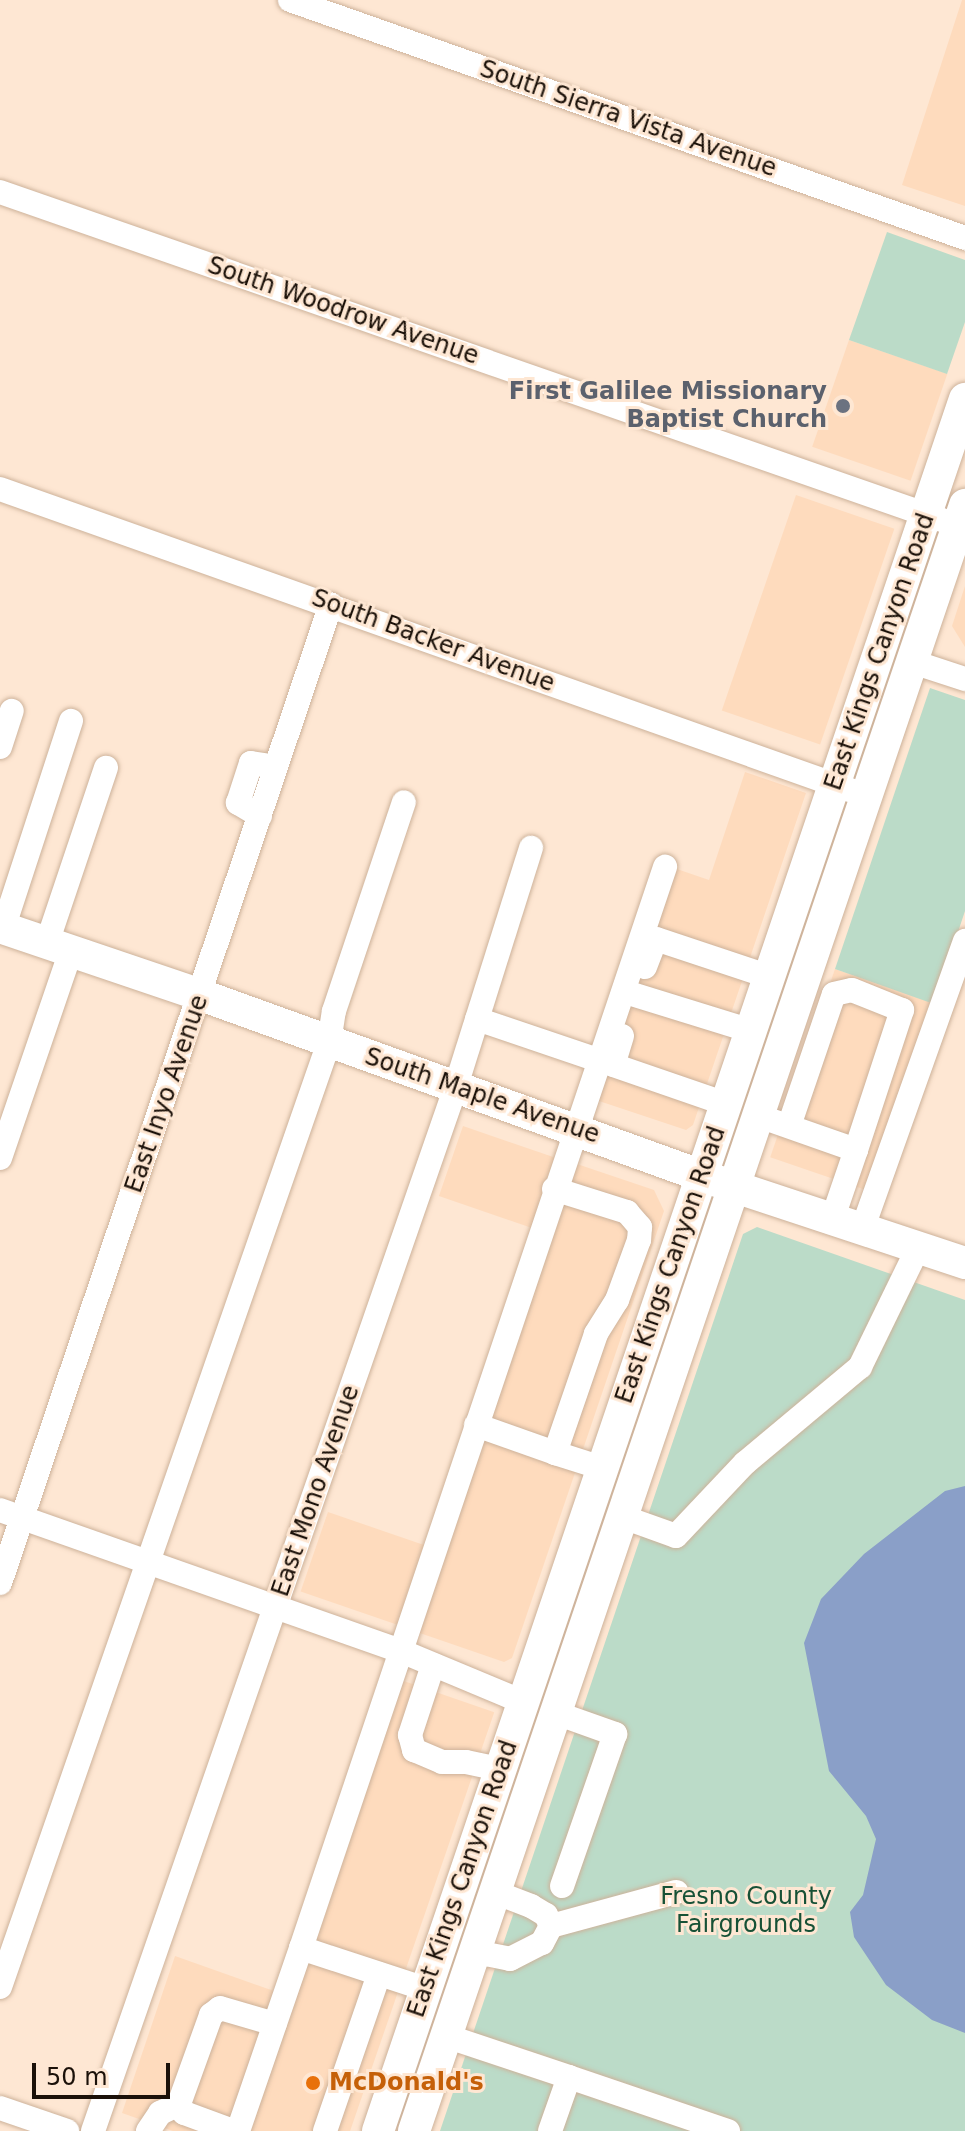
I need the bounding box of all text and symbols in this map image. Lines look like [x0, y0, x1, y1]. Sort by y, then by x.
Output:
street label: South Sierra Vista Avenue [476, 55, 780, 183]
street label: South Woodrow Avenue [204, 251, 482, 371]
place label: First Galilee Missionary Baptist Church [509, 378, 827, 434]
marker: First Galilee Missionary Baptist Church [834, 397, 852, 415]
street label: East Kings Canyon Road [819, 510, 941, 794]
street label: South Backer Avenue [308, 584, 558, 698]
street label: East Inyo Avenue [120, 991, 214, 1197]
street label: South Maple Avenue [361, 1042, 603, 1150]
street label: East Kings Canyon Road [610, 1123, 732, 1407]
street label: East Mono Avenue [266, 1382, 366, 1600]
street label: East Kings Canyon Road [402, 1737, 524, 2021]
park label: Fresno County Fairgrounds [660, 1883, 832, 1939]
scale bar [36, 2047, 174, 2097]
text: 50 m [46, 2063, 108, 2091]
place label: McDonald's [329, 2069, 484, 2097]
marker: McDonald's [304, 2074, 322, 2092]

